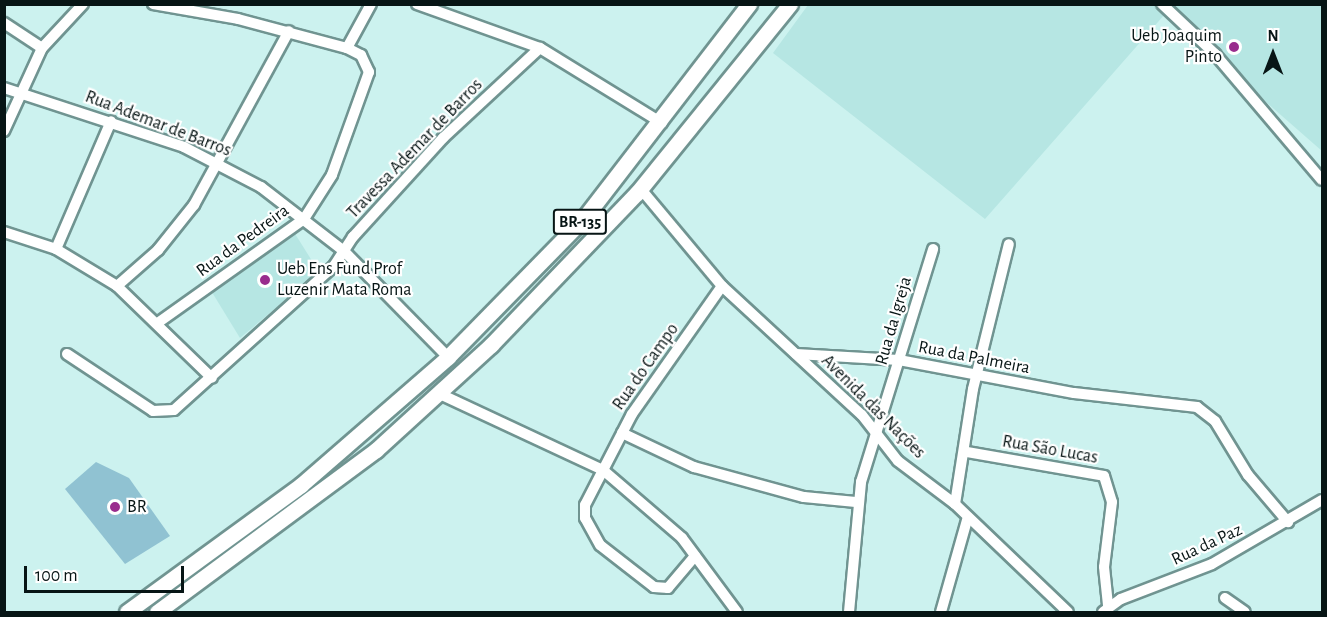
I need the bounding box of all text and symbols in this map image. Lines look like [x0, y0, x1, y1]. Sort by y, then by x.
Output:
north arrow [1243, 24, 1303, 84]
place label: Ueb Joaquim Pinto [1131, 26, 1222, 68]
text: N [1267, 28, 1279, 44]
marker: Ueb Joaquim Pinto [1227, 40, 1241, 54]
street label: Travessa Ademar de Barros [343, 75, 487, 223]
street label: Rua Ademar de Barros [82, 86, 234, 162]
street label: Rua da Pedreira [192, 200, 294, 282]
road number: BR-135 [552, 209, 608, 235]
place label: Ueb Ens Fund Prof Luzenir Mata Roma [277, 259, 412, 302]
marker: Ueb Ens Fund Prof Luzenir Mata Roma [258, 273, 272, 287]
street label: Rua da Igreja [871, 274, 917, 368]
street label: Rua do Campo [608, 319, 684, 415]
street label: Rua da Palmeira [916, 337, 1032, 379]
street label: Avenida das Nações [817, 351, 929, 463]
street label: Rua São Lucas [1001, 431, 1099, 469]
place label: BR [127, 496, 147, 518]
marker: BR [108, 500, 122, 514]
street label: Rua da Paz [1168, 519, 1246, 571]
scale bar [27, 554, 188, 592]
text: 100 m [35, 567, 78, 585]

